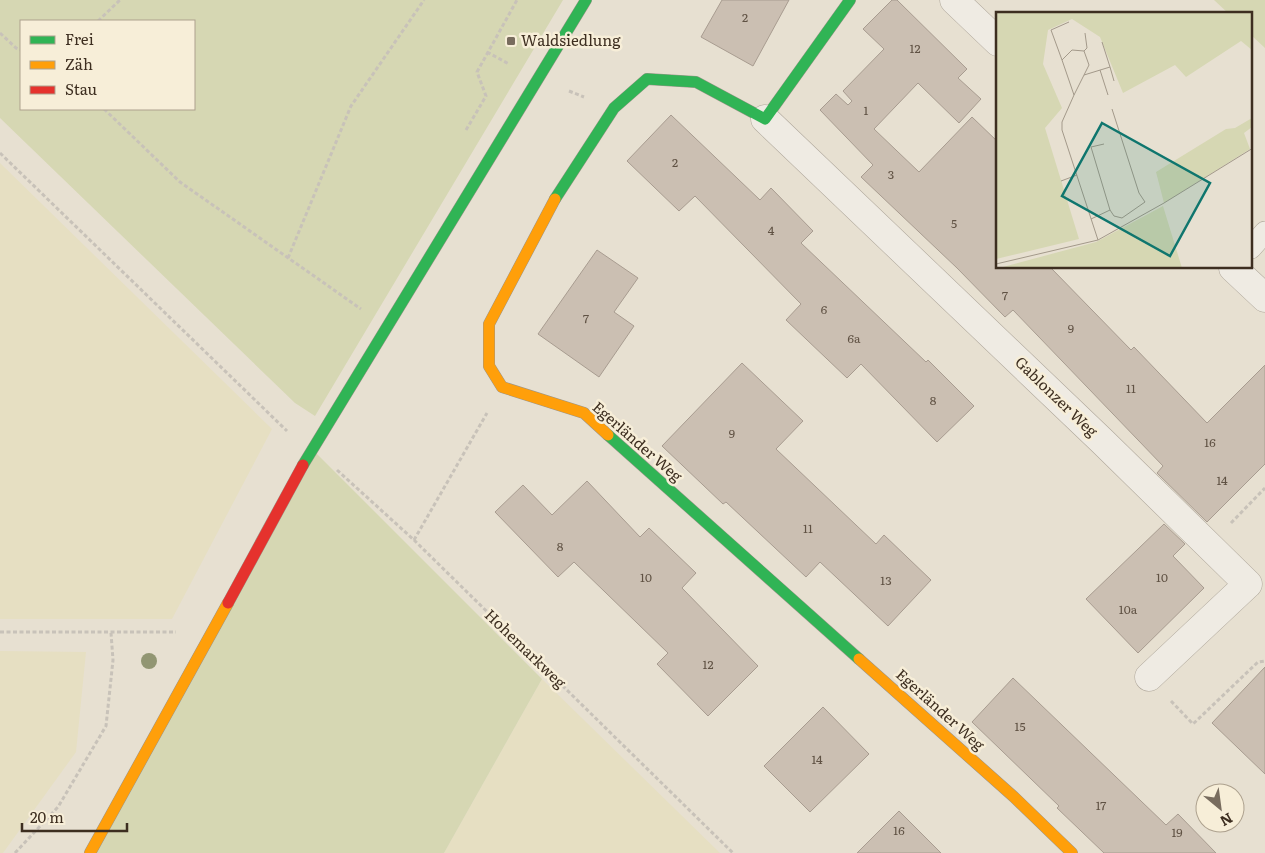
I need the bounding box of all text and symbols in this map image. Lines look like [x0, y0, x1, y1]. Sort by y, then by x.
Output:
house number: 2 [742, 8, 748, 26]
inset map [996, 12, 1252, 269]
legend [20, 20, 195, 110]
text: Frei [65, 27, 94, 50]
place label: Waldsiedlung [521, 28, 621, 51]
marker: Waldsiedlung [505, 35, 517, 47]
house number: 12 [910, 39, 920, 57]
text: Zäh [65, 52, 93, 75]
text: Stau [65, 77, 97, 100]
house number: 1 [864, 101, 869, 119]
house number: 2 [672, 153, 678, 171]
house number: 3 [888, 165, 894, 183]
house number: 5 [951, 214, 957, 232]
house number: 4 [768, 221, 775, 239]
house number: 7 [1002, 286, 1008, 304]
house number: 6 [821, 300, 828, 318]
house number: 7 [583, 309, 589, 327]
house number: 9 [1068, 319, 1074, 337]
house number: 6a [848, 329, 861, 347]
street label: Gablonzer Weg [1010, 350, 1104, 442]
house number: 11 [1126, 379, 1136, 397]
house number: 8 [930, 391, 937, 409]
street label: Egerländer Weg [588, 395, 689, 487]
house number: 9 [729, 424, 735, 442]
house number: 16 [1204, 433, 1216, 451]
house number: 14 [1216, 471, 1228, 489]
house number: 11 [803, 519, 813, 537]
house number: 8 [557, 537, 564, 555]
house number: 10 [640, 568, 652, 586]
house number: 10 [1156, 568, 1168, 586]
house number: 13 [880, 571, 892, 589]
house number: 10a [1119, 600, 1138, 618]
street label: Hohemarkweg [480, 603, 572, 693]
house number: 12 [703, 655, 713, 673]
street label: Egerländer Weg [891, 663, 991, 756]
house number: 15 [1015, 717, 1025, 735]
house number: 14 [811, 750, 823, 768]
north arrow [1195, 783, 1245, 833]
house number: 17 [1096, 796, 1106, 814]
scale bar [22, 800, 128, 832]
text: 20 m [30, 805, 64, 828]
text: N [1217, 809, 1237, 832]
house number: 16 [893, 821, 905, 839]
house number: 19 [1171, 823, 1183, 841]

